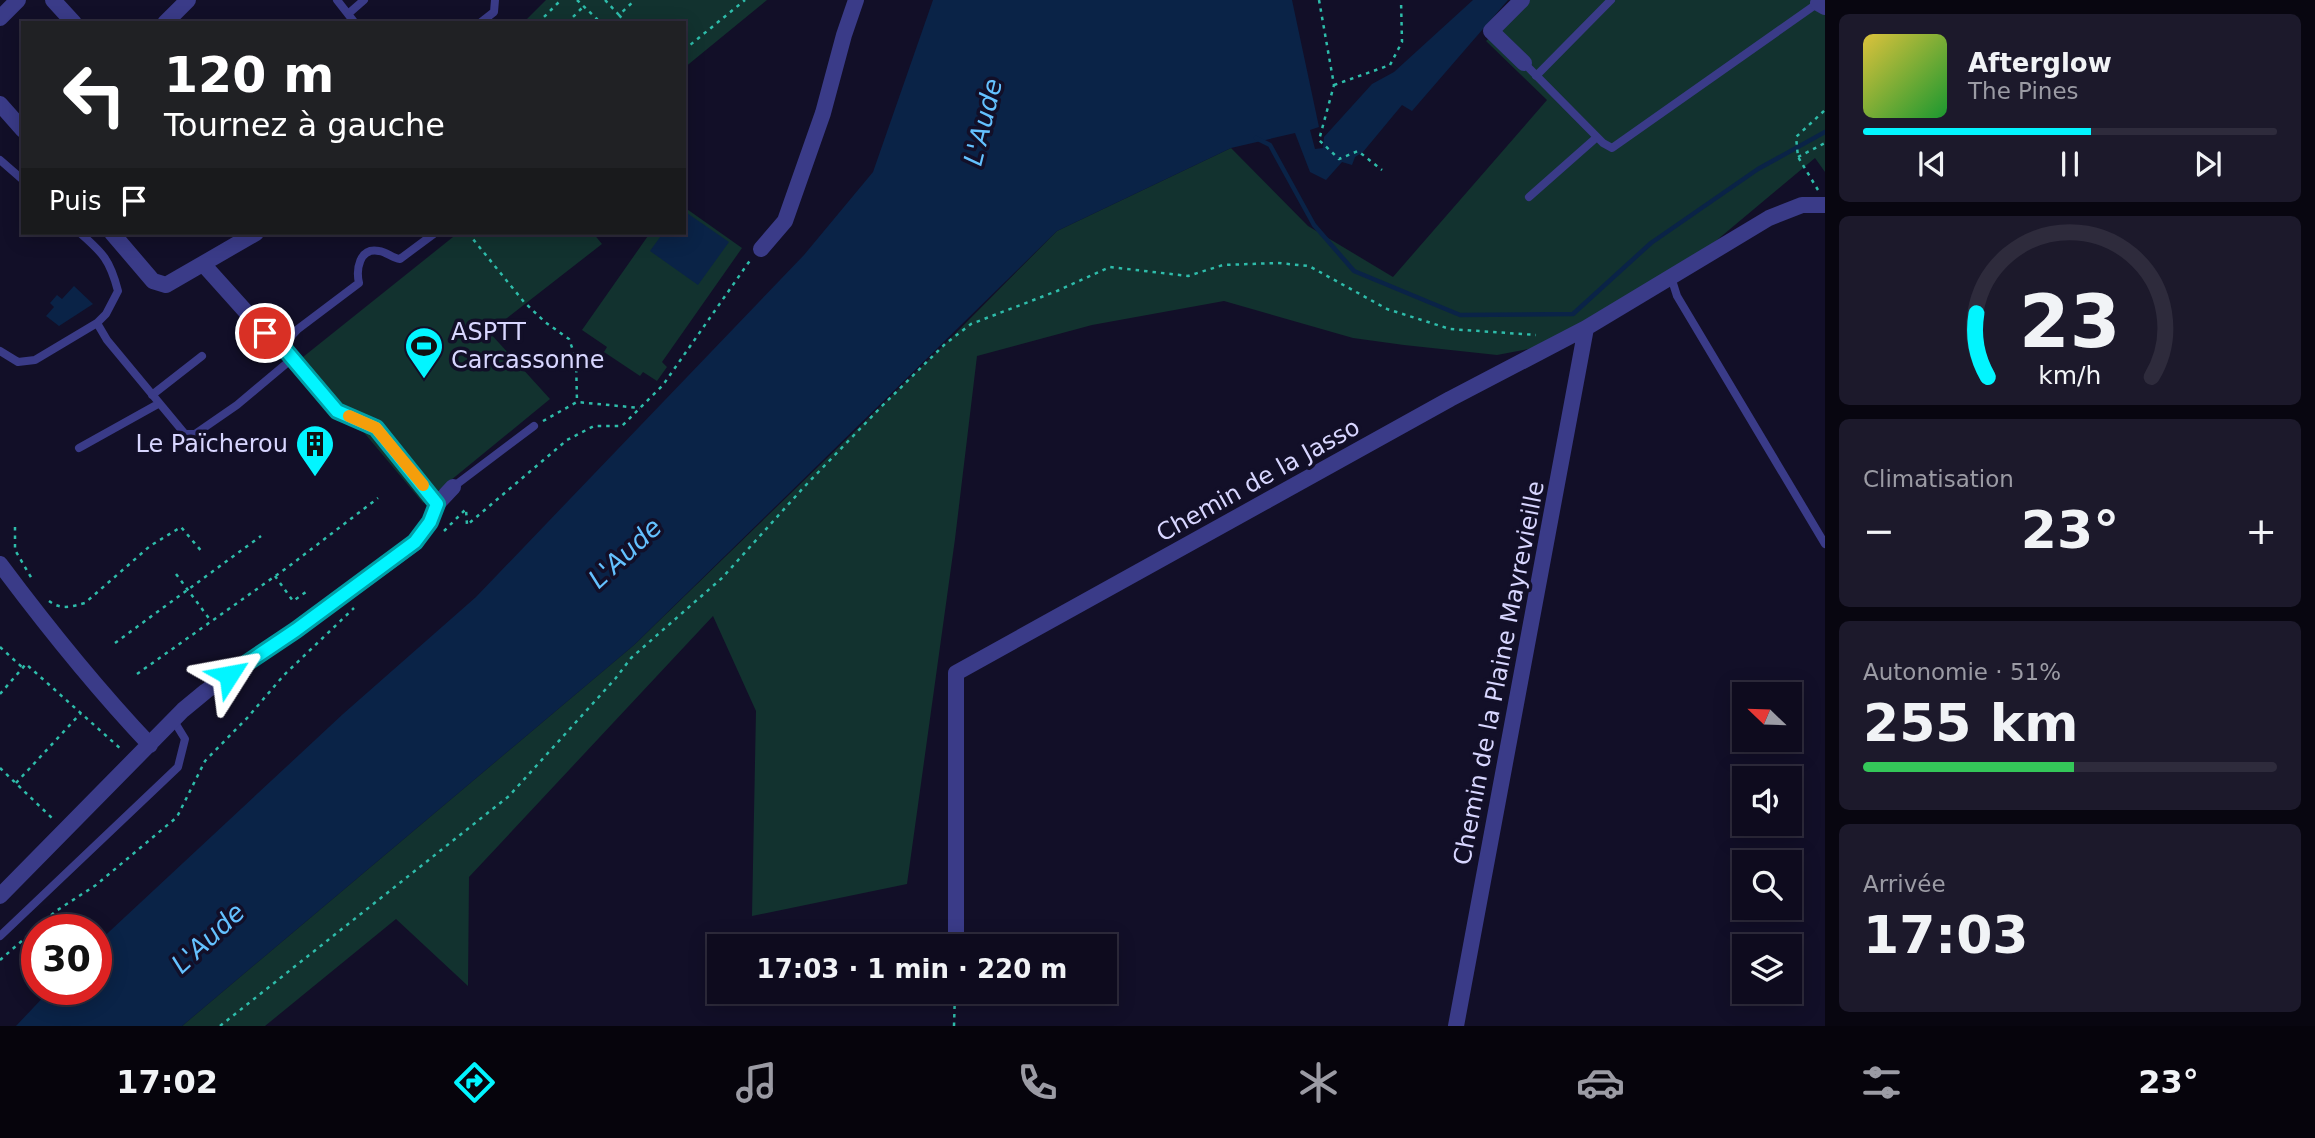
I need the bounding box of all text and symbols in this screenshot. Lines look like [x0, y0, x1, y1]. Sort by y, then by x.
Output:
text: 120 m [164, 47, 334, 104]
text: Afterglow [1968, 48, 2112, 78]
icon: left [49, 49, 140, 140]
water label: L'Aude [958, 75, 1008, 169]
text: The Pines [1968, 78, 2079, 104]
text: Tournez à gauche [164, 106, 445, 144]
icon: previous [1913, 145, 1951, 183]
icon: pause [2051, 145, 2089, 183]
icon: next [2189, 145, 2227, 183]
icon: arrive [115, 182, 153, 220]
text: Puis [49, 186, 101, 216]
text: 23 [2019, 279, 2121, 364]
pin [235, 303, 295, 363]
icon: arrive [246, 314, 284, 352]
place label: ASPTT Carcassonne [451, 318, 605, 374]
sports icon: ASPTT Carcassonne [403, 325, 445, 380]
text: km/h [2038, 360, 2102, 389]
street label: Chemin de la Jasso [1152, 413, 1364, 547]
building icon: Le Païcherou [294, 423, 336, 478]
place label: Le Païcherou [135, 430, 288, 458]
text: Climatisation [1863, 466, 2014, 492]
street label: Chemin de la Plaine Mayrevieille [1448, 479, 1550, 867]
text: 23° [2021, 500, 2119, 560]
text: − [1863, 509, 1895, 553]
text: + [2245, 509, 2277, 553]
water label: L'Aude [582, 512, 668, 594]
position arrow [192, 638, 266, 712]
text: Autonomie · 51% [1863, 659, 2061, 685]
north arrow [1732, 682, 1802, 752]
map controls [1732, 682, 1802, 1004]
text: 255 km [1863, 693, 2078, 753]
button: sound [1732, 766, 1802, 836]
button: search [1732, 850, 1802, 920]
text: Arrivée [1863, 871, 1946, 897]
water label: L'Aude [165, 897, 251, 979]
text: 17:03 [1863, 905, 2029, 965]
speed limit sign: 30 [21, 914, 112, 1005]
button: layers [1732, 934, 1802, 1004]
text: 17:03 · 1 min · 220 m [757, 954, 1067, 984]
icon: directions [450, 1058, 499, 1107]
icon: music [732, 1058, 781, 1107]
icon: phone [1013, 1058, 1062, 1107]
icon: climate [1294, 1058, 1343, 1107]
icon: car [1576, 1058, 1625, 1107]
icon: filters [1857, 1058, 1906, 1107]
text: 17:02 [116, 1063, 218, 1101]
text: 23° [2138, 1063, 2199, 1101]

